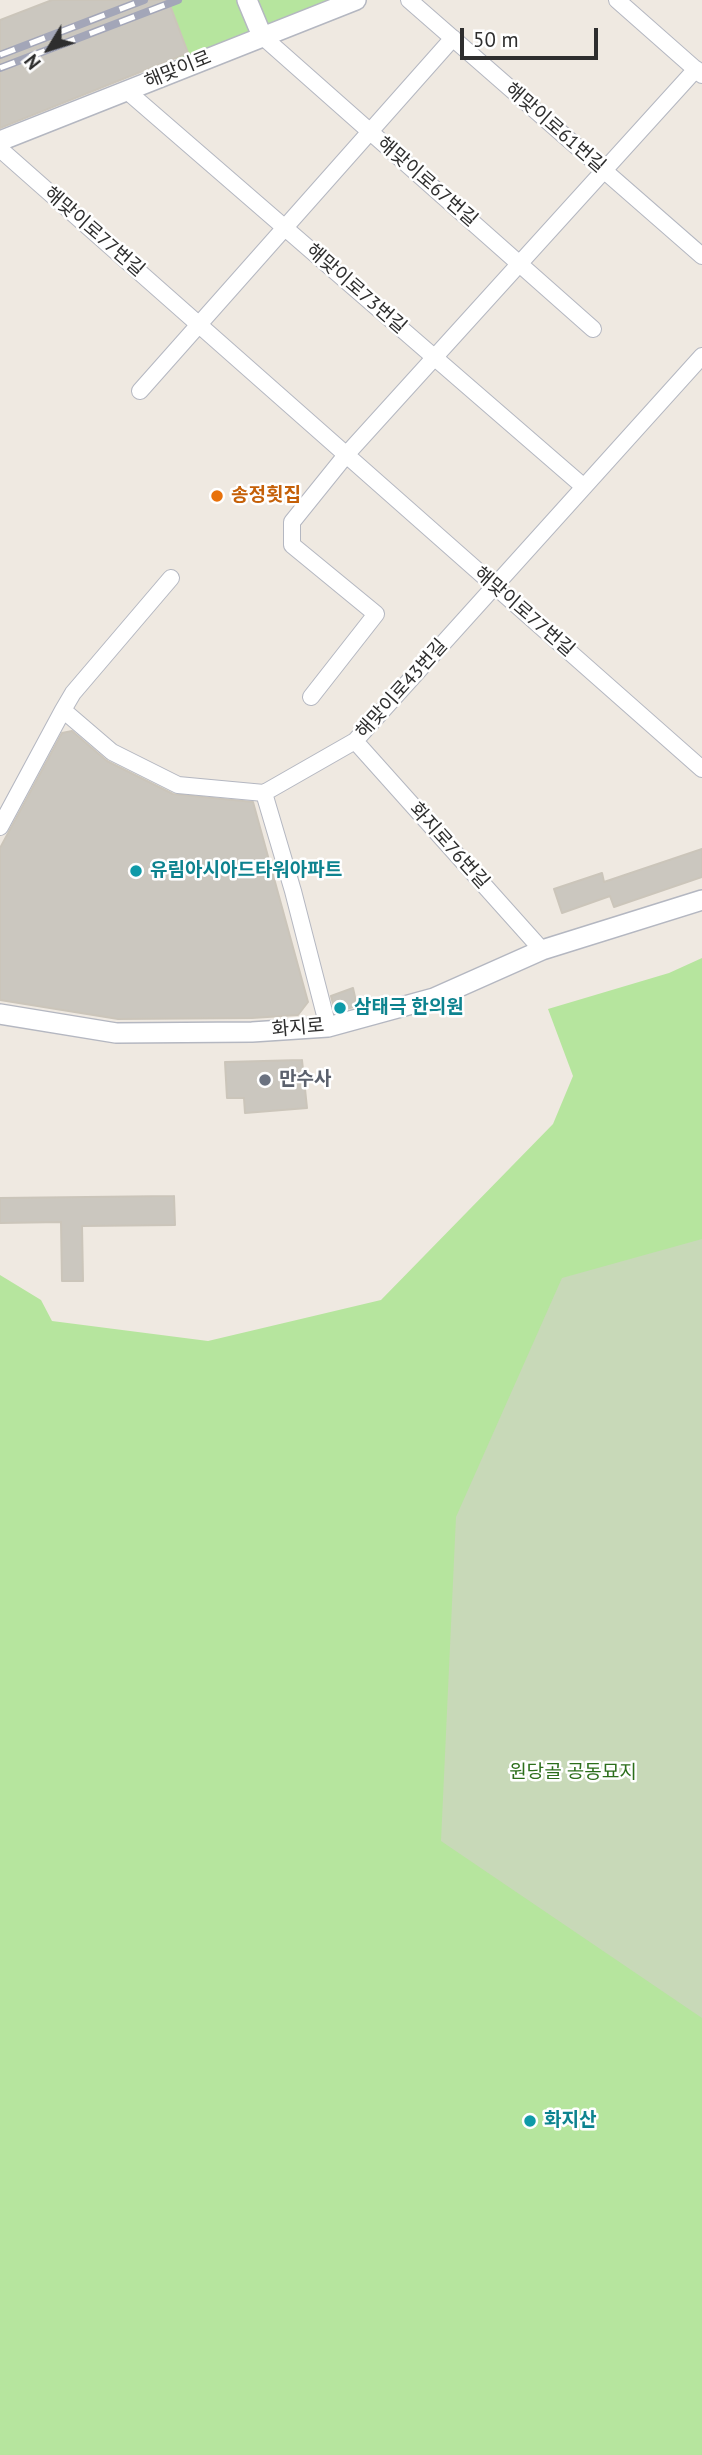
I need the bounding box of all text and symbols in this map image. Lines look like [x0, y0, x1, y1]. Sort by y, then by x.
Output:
north arrow [14, 14, 84, 84]
scale bar [464, 14, 602, 58]
text: 50 m [473, 26, 519, 53]
street label: 해맞이로 [141, 46, 215, 94]
text: N [19, 50, 46, 74]
street label: 해맞이로61번길 [500, 78, 610, 178]
street label: 해맞이로67번길 [372, 132, 482, 232]
street label: 해맞이로77번길 [39, 182, 149, 282]
street label: 해맞이로73번길 [301, 239, 411, 339]
place label: 송정횟집 [231, 485, 301, 507]
marker: 송정횟집 [209, 488, 225, 504]
street label: 해맞이로77번길 [469, 562, 579, 662]
street label: 해맞이로43번길 [352, 635, 452, 743]
street label: 화지로76번길 [404, 798, 494, 894]
place label: 유림아시아드타워아파트 [150, 860, 342, 882]
marker: 유림아시아드타워아파트 [128, 863, 144, 879]
place label: 삼태극 한의원 [354, 997, 464, 1019]
marker: 삼태극 한의원 [332, 1000, 348, 1016]
street label: 화지로 [271, 1014, 325, 1042]
place label: 만수사 [279, 1069, 331, 1091]
marker: 만수사 [257, 1072, 273, 1088]
park label: 원당골 공동묘지 [509, 1762, 637, 1784]
place label: 화지산 [544, 2110, 596, 2132]
marker: 화지산 [522, 2113, 538, 2129]

